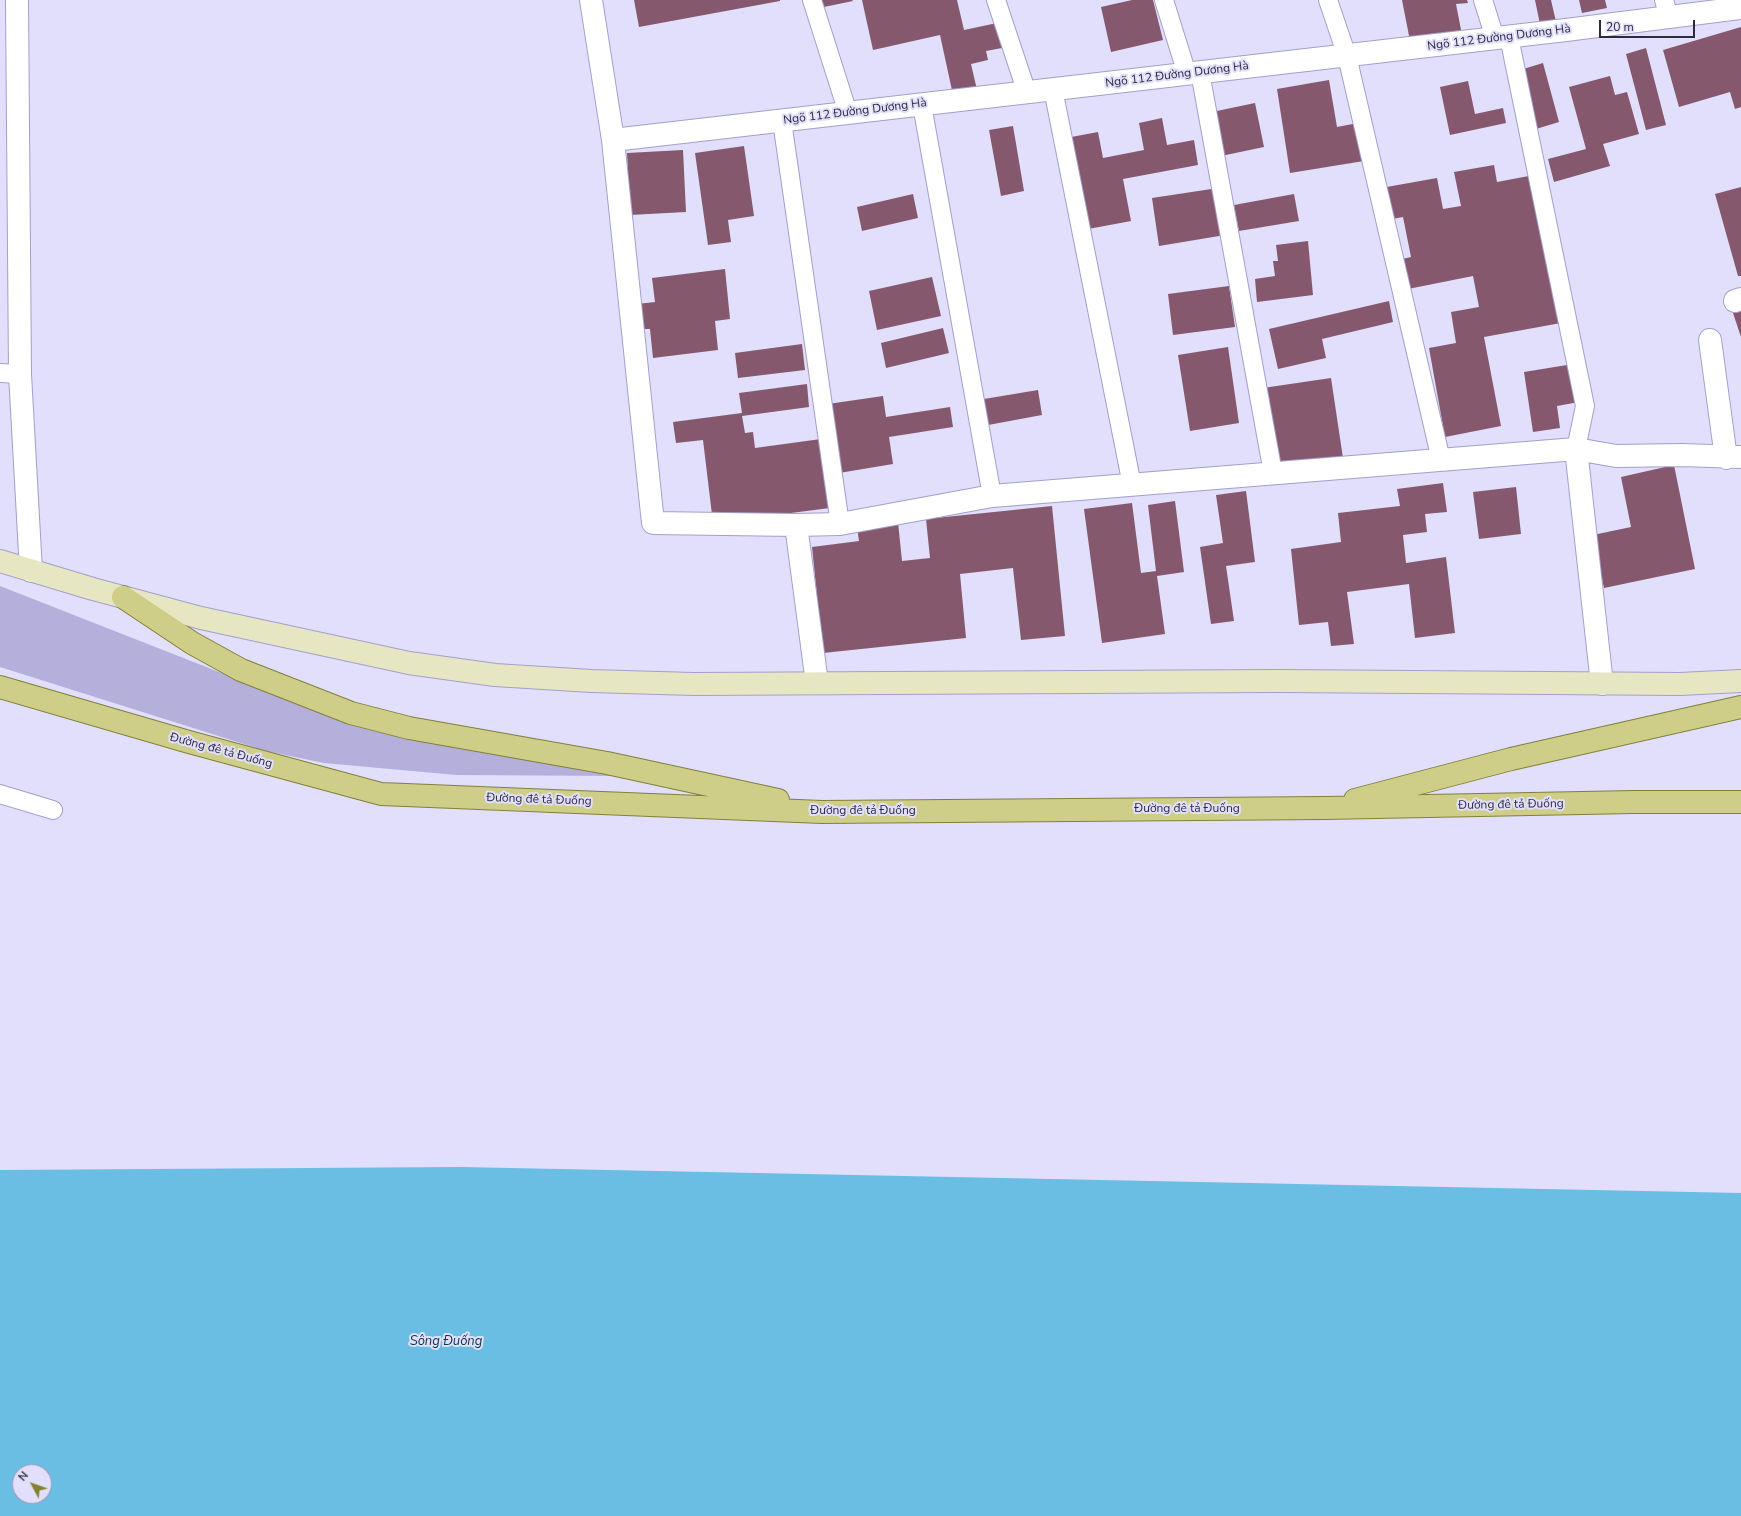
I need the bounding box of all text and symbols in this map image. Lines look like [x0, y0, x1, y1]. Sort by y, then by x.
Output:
scale bar [1601, 12, 1697, 38]
text: 20 m [1606, 19, 1634, 35]
street label: Ngõ 112 Đường Dương Hà [1426, 22, 1572, 54]
street label: Ngõ 112 Đường Dương Hà [1104, 59, 1250, 91]
street label: Ngõ 112 Đường Dương Hà [782, 96, 928, 128]
street label: Đường đê tả Đuống [168, 730, 274, 772]
street label: Đường đê tả Đuống [486, 791, 592, 809]
street label: Đường đê tả Đuống [1458, 797, 1564, 813]
street label: Đường đê tả Đuống [1134, 802, 1240, 816]
street label: Đường đê tả Đuống [810, 804, 916, 818]
water label: Sông Đuống [410, 1334, 482, 1350]
north arrow [12, 1464, 52, 1504]
text: N [15, 1468, 32, 1484]

